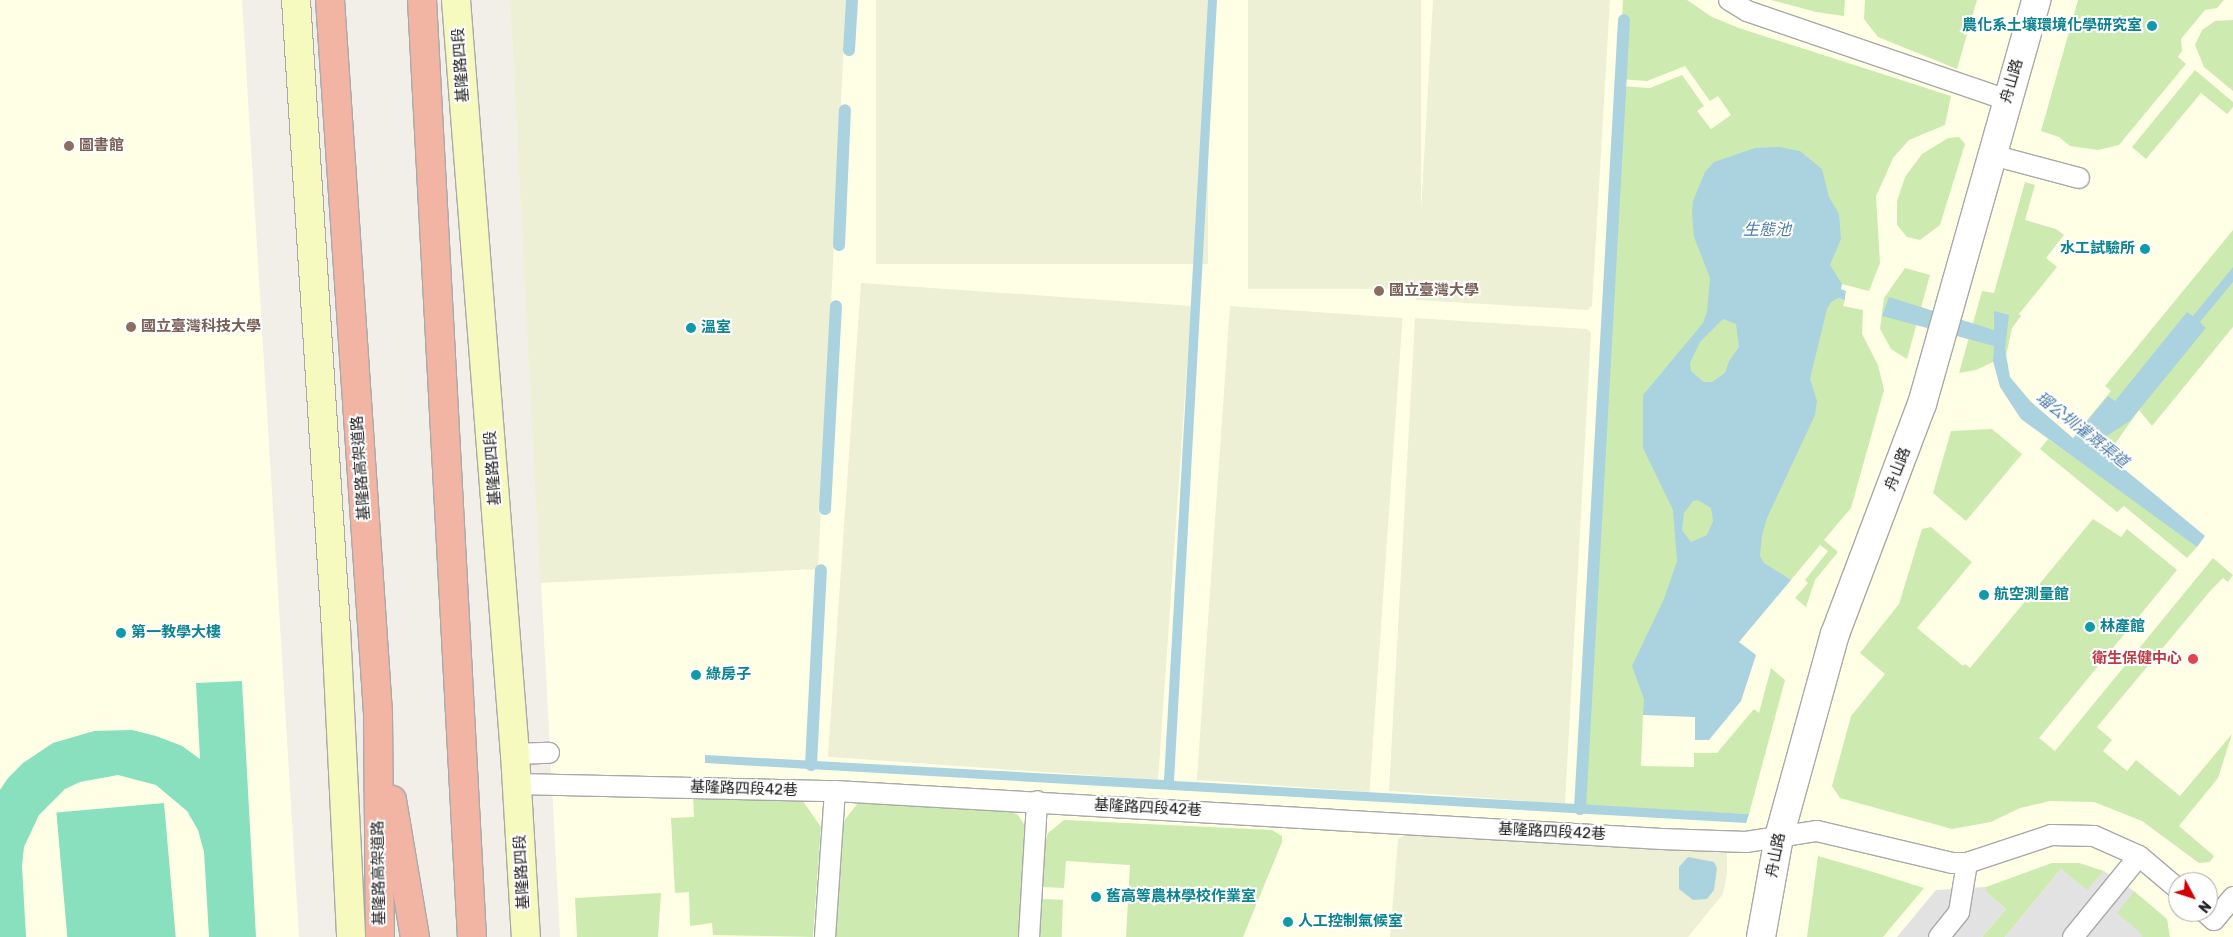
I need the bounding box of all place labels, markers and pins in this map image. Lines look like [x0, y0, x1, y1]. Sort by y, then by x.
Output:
place label: 農化系土壤環境化學研究室 [1962, 17, 2142, 35]
marker: 農化系土壤環境化學研究室 [2146, 20, 2158, 32]
place label: 圖書館 [79, 137, 124, 155]
marker: 圖書館 [63, 140, 75, 152]
place label: 水工試驗所 [2060, 240, 2135, 258]
marker: 水工試驗所 [2139, 243, 2151, 255]
place label: 國立臺灣大學 [1389, 282, 1479, 300]
marker: 國立臺灣大學 [1373, 285, 1385, 297]
place label: 國立臺灣科技大學 [141, 318, 261, 336]
place label: 溫室 [701, 319, 731, 337]
marker: 國立臺灣科技大學 [125, 321, 137, 333]
marker: 溫室 [685, 322, 697, 334]
place label: 航空測量館 [1994, 586, 2069, 604]
marker: 航空測量館 [1978, 589, 1990, 601]
place label: 林產館 [2100, 618, 2145, 636]
marker: 林產館 [2084, 621, 2096, 633]
place label: 第一教學大樓 [131, 624, 221, 642]
marker: 第一教學大樓 [115, 627, 127, 639]
place label: 衛生保健中心 [2092, 650, 2182, 668]
marker: 衛生保健中心 [2186, 652, 2200, 666]
place label: 綠房子 [706, 666, 751, 684]
marker: 綠房子 [690, 669, 702, 681]
place label: 舊高等農林學校作業室 [1106, 888, 1256, 906]
marker: 舊高等農林學校作業室 [1090, 891, 1102, 903]
place label: 人工控制氣候室 [1298, 913, 1403, 931]
marker: 人工控制氣候室 [1282, 916, 1294, 928]

